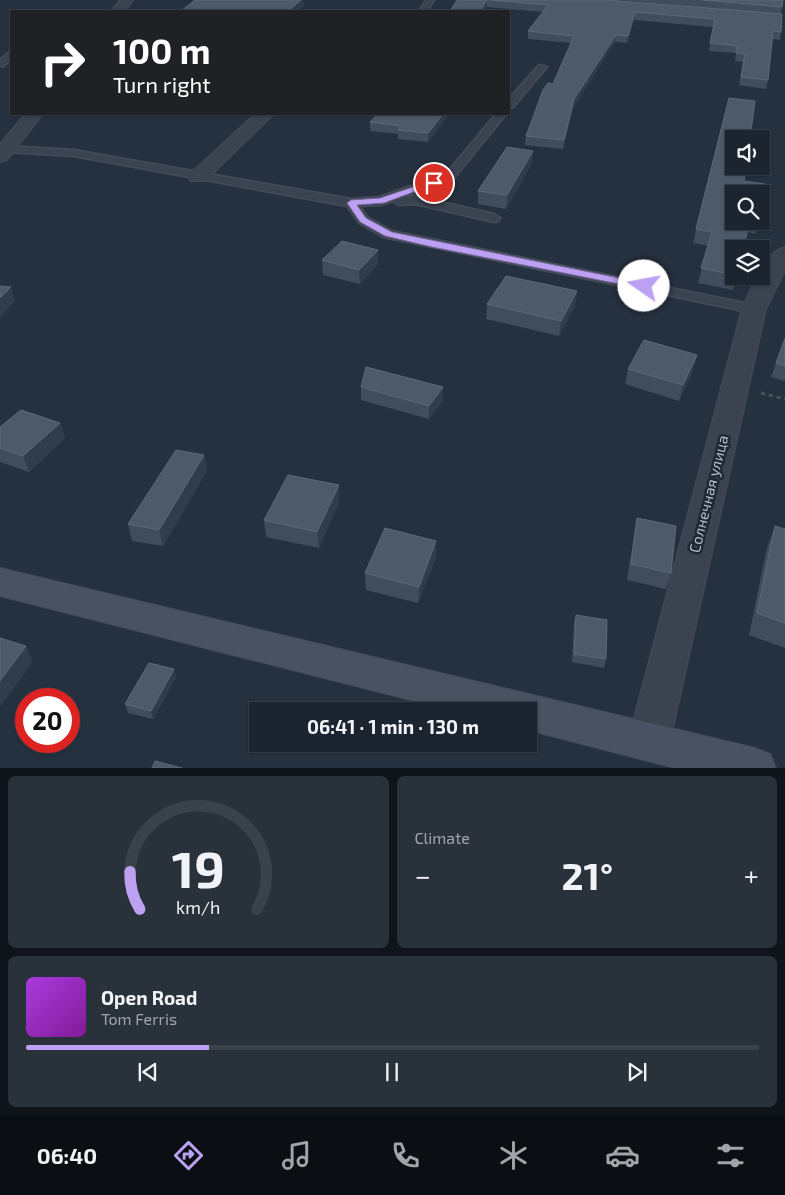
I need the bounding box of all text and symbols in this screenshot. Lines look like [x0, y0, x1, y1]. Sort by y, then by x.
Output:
text: 100 m [113, 29, 211, 71]
icon: right [30, 30, 95, 95]
text: Turn right [113, 71, 211, 97]
map controls [725, 130, 770, 285]
button: sound [725, 130, 770, 175]
pin [413, 162, 455, 204]
icon: arrive [420, 169, 448, 197]
button: search [725, 185, 770, 230]
button: layers [725, 240, 770, 285]
position arrow [617, 259, 669, 311]
street label: Солнечная улица [685, 433, 732, 555]
speed limit sign: 20 [15, 688, 80, 753]
text: 06:41 · 1 min · 130 m [307, 715, 479, 738]
text: Climate [415, 828, 470, 847]
text: 19 [172, 836, 225, 898]
text: 21° [561, 852, 613, 898]
text: − [415, 858, 431, 892]
text: + [744, 858, 759, 892]
text: km/h [176, 896, 220, 918]
text: Open Road [101, 986, 197, 1009]
text: Tom Ferris [101, 1009, 177, 1028]
icon: previous [134, 1058, 162, 1086]
icon: pause [378, 1058, 406, 1086]
icon: next [623, 1058, 651, 1086]
icon: directions [171, 1138, 206, 1173]
icon: music [279, 1138, 314, 1173]
icon: phone [388, 1138, 423, 1173]
icon: climate [496, 1138, 531, 1173]
icon: car [605, 1138, 640, 1173]
icon: filters [713, 1138, 748, 1173]
text: 06:40 [37, 1142, 97, 1168]

